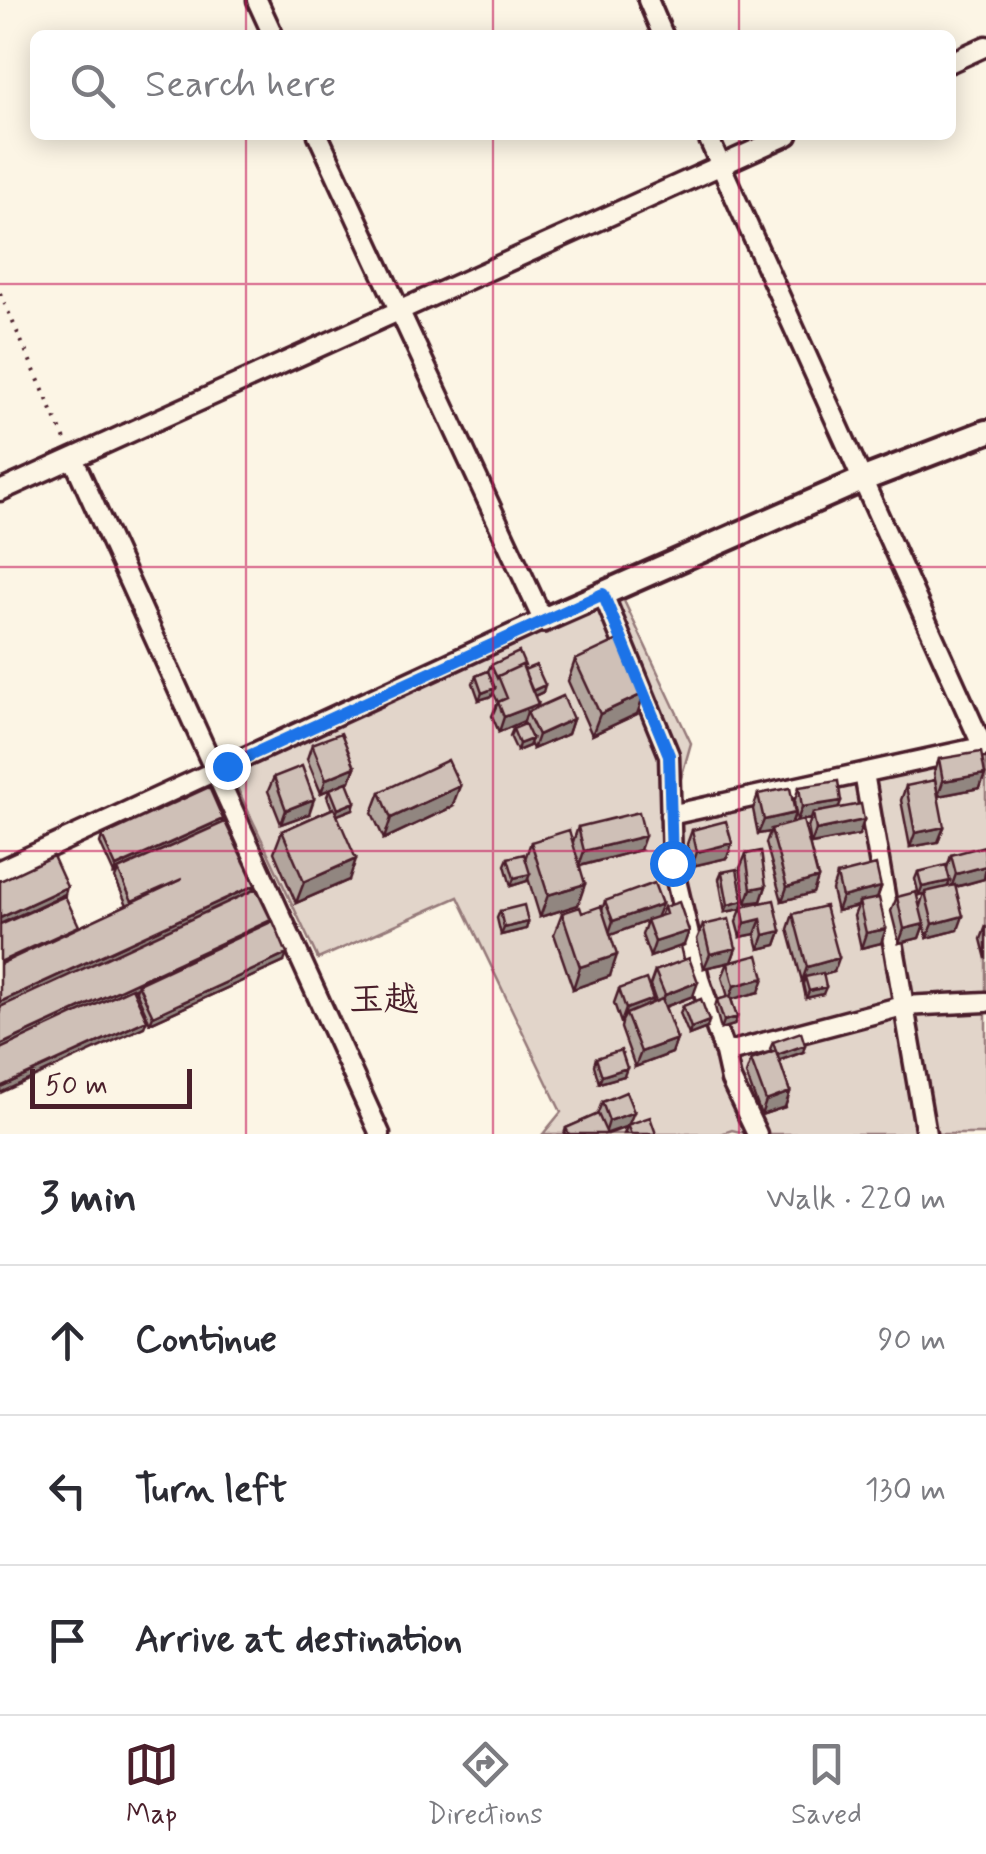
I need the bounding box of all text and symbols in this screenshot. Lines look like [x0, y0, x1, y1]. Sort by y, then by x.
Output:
search box [30, 30, 956, 140]
icon: search [65, 58, 120, 113]
text: Search here [145, 61, 336, 110]
route end [205, 744, 251, 790]
route start [650, 841, 696, 887]
district label: 玉越 [349, 977, 419, 1023]
scale bar [30, 1064, 192, 1108]
text: 50 m [45, 1068, 108, 1105]
text: 3 min [40, 1172, 137, 1227]
text: Walk · 220 m [766, 1178, 946, 1220]
icon: ahead [40, 1313, 95, 1368]
text: Continue [135, 1316, 277, 1365]
text: 90 m [878, 1319, 946, 1361]
icon: left [40, 1463, 95, 1518]
text: Turn left [135, 1466, 287, 1515]
text: 130 m [865, 1469, 946, 1511]
icon: arrive [40, 1613, 95, 1668]
text: Arrive at destination [135, 1616, 462, 1665]
tab: Map [124, 1737, 179, 1834]
tab: Directions [428, 1737, 543, 1834]
tab: Saved [791, 1737, 862, 1834]

